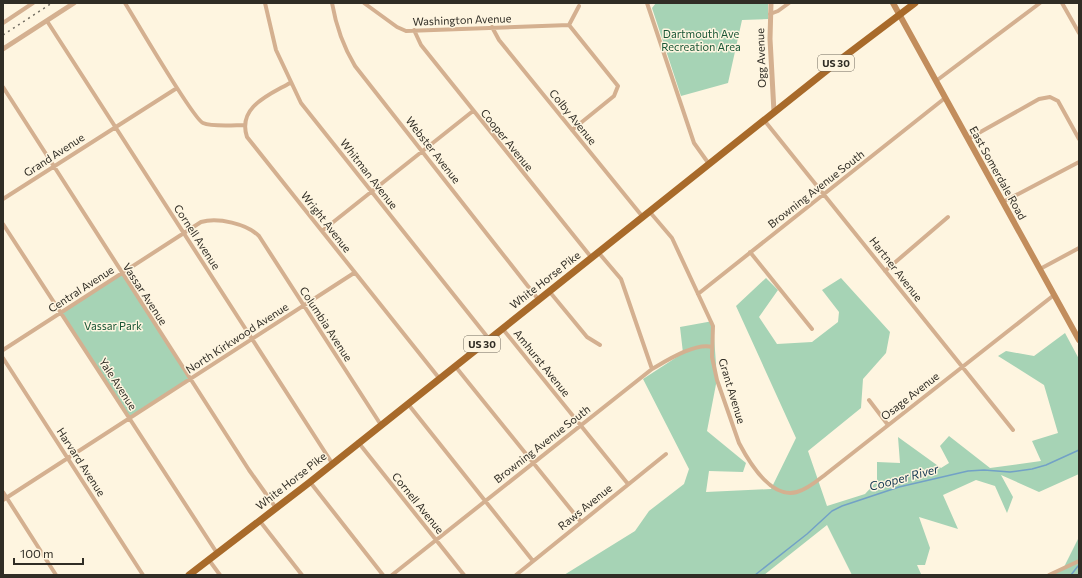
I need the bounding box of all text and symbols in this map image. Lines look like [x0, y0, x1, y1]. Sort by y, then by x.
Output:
street label: Washington Avenue [412, 11, 512, 28]
park label: Dartmouth Ave Recreation Area [661, 27, 741, 53]
street label: Ogg Avenue [753, 28, 768, 88]
road number: US 30 [818, 55, 854, 71]
street label: Colby Avenue [547, 86, 600, 147]
street label: Cooper Avenue [478, 106, 537, 174]
street label: Webster Avenue [403, 114, 464, 186]
street label: East Somerdale Road [967, 124, 1030, 222]
street label: Grand Avenue [21, 130, 87, 179]
street label: Whitman Avenue [338, 136, 401, 211]
street label: Browning Avenue South [765, 147, 866, 230]
street label: Wright Avenue [299, 189, 354, 255]
street label: Cornell Avenue [172, 202, 223, 272]
street label: Hartner Avenue [867, 234, 926, 304]
street label: White Horse Pike [507, 248, 583, 311]
street label: Vassar Avenue [120, 260, 170, 327]
street label: Central Avenue [45, 262, 116, 315]
street label: Columbia Avenue [297, 284, 356, 364]
street label: North Kirkwood Avenue [183, 299, 291, 376]
park label: Vassar Park [84, 319, 142, 332]
street label: Amhurst Avenue [512, 327, 573, 399]
road number: US 30 [464, 336, 500, 352]
street label: Yale Avenue [97, 355, 140, 412]
street label: Grant Avenue [716, 357, 749, 425]
street label: Osage Avenue [878, 369, 941, 422]
street label: Browning Avenue South [491, 402, 592, 485]
street label: Harvard Avenue [54, 425, 108, 499]
street label: White Horse Pike [253, 449, 329, 512]
water label: Cooper River [867, 461, 941, 493]
street label: Cornell Avenue [390, 469, 447, 536]
street label: Raws Avenue [555, 481, 614, 532]
scale bar [14, 540, 83, 566]
text: 100 m [20, 546, 54, 560]

